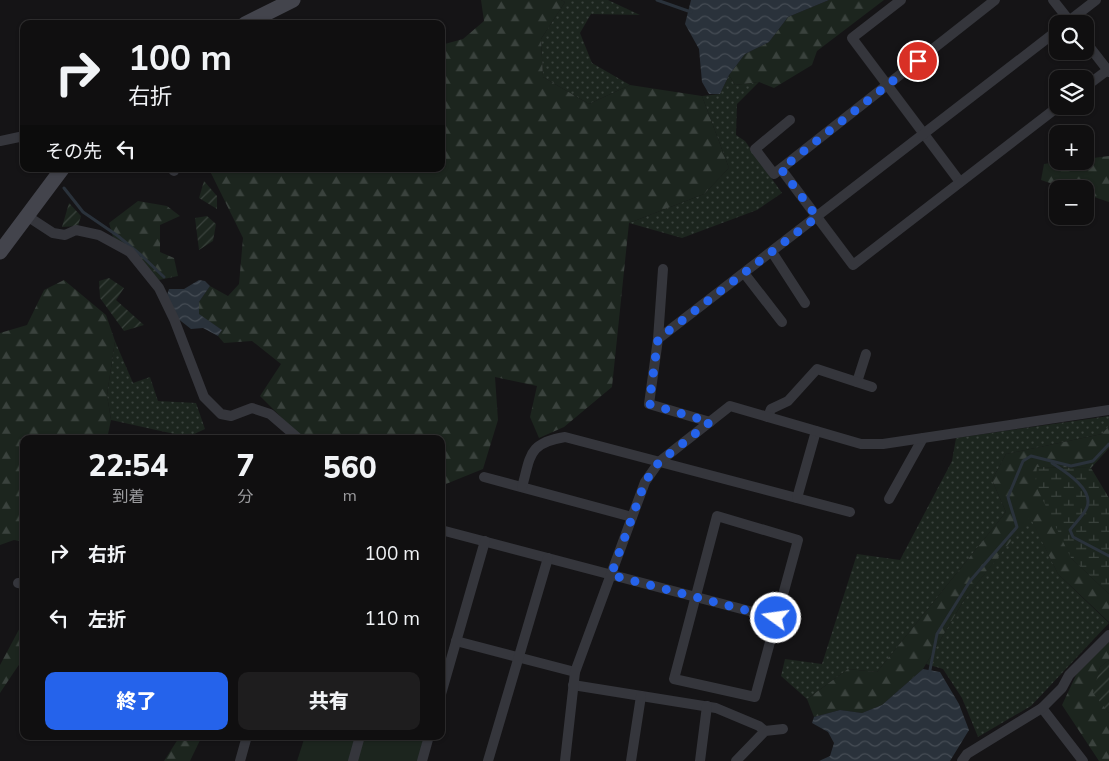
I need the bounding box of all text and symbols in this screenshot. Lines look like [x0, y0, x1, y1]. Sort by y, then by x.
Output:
map controls [1049, 15, 1094, 225]
button: search [1049, 15, 1094, 60]
text: 100 m [128, 35, 232, 79]
icon: right [45, 40, 110, 105]
pin [897, 40, 939, 82]
icon: arrive [904, 47, 932, 75]
button: layers [1049, 70, 1094, 115]
text: 右折 [128, 82, 172, 110]
button: + [1049, 125, 1094, 170]
icon: left [112, 135, 140, 163]
text: その先 [45, 139, 102, 163]
button: − [1049, 180, 1094, 225]
text: 22:54 [88, 446, 168, 484]
text: 7 [236, 446, 254, 484]
text: 560 [323, 448, 377, 486]
text: m [343, 485, 357, 505]
text: 到着 [112, 486, 144, 506]
text: 分 [237, 486, 253, 506]
icon: right [45, 539, 73, 567]
text: 100 m [364, 541, 420, 565]
text: 右折 [88, 542, 126, 566]
position arrow [749, 591, 801, 643]
icon: left [45, 604, 73, 632]
text: 110 m [364, 606, 420, 630]
text: 左折 [88, 607, 126, 631]
button: 終了 [45, 672, 228, 730]
button: 共有 [238, 672, 420, 730]

